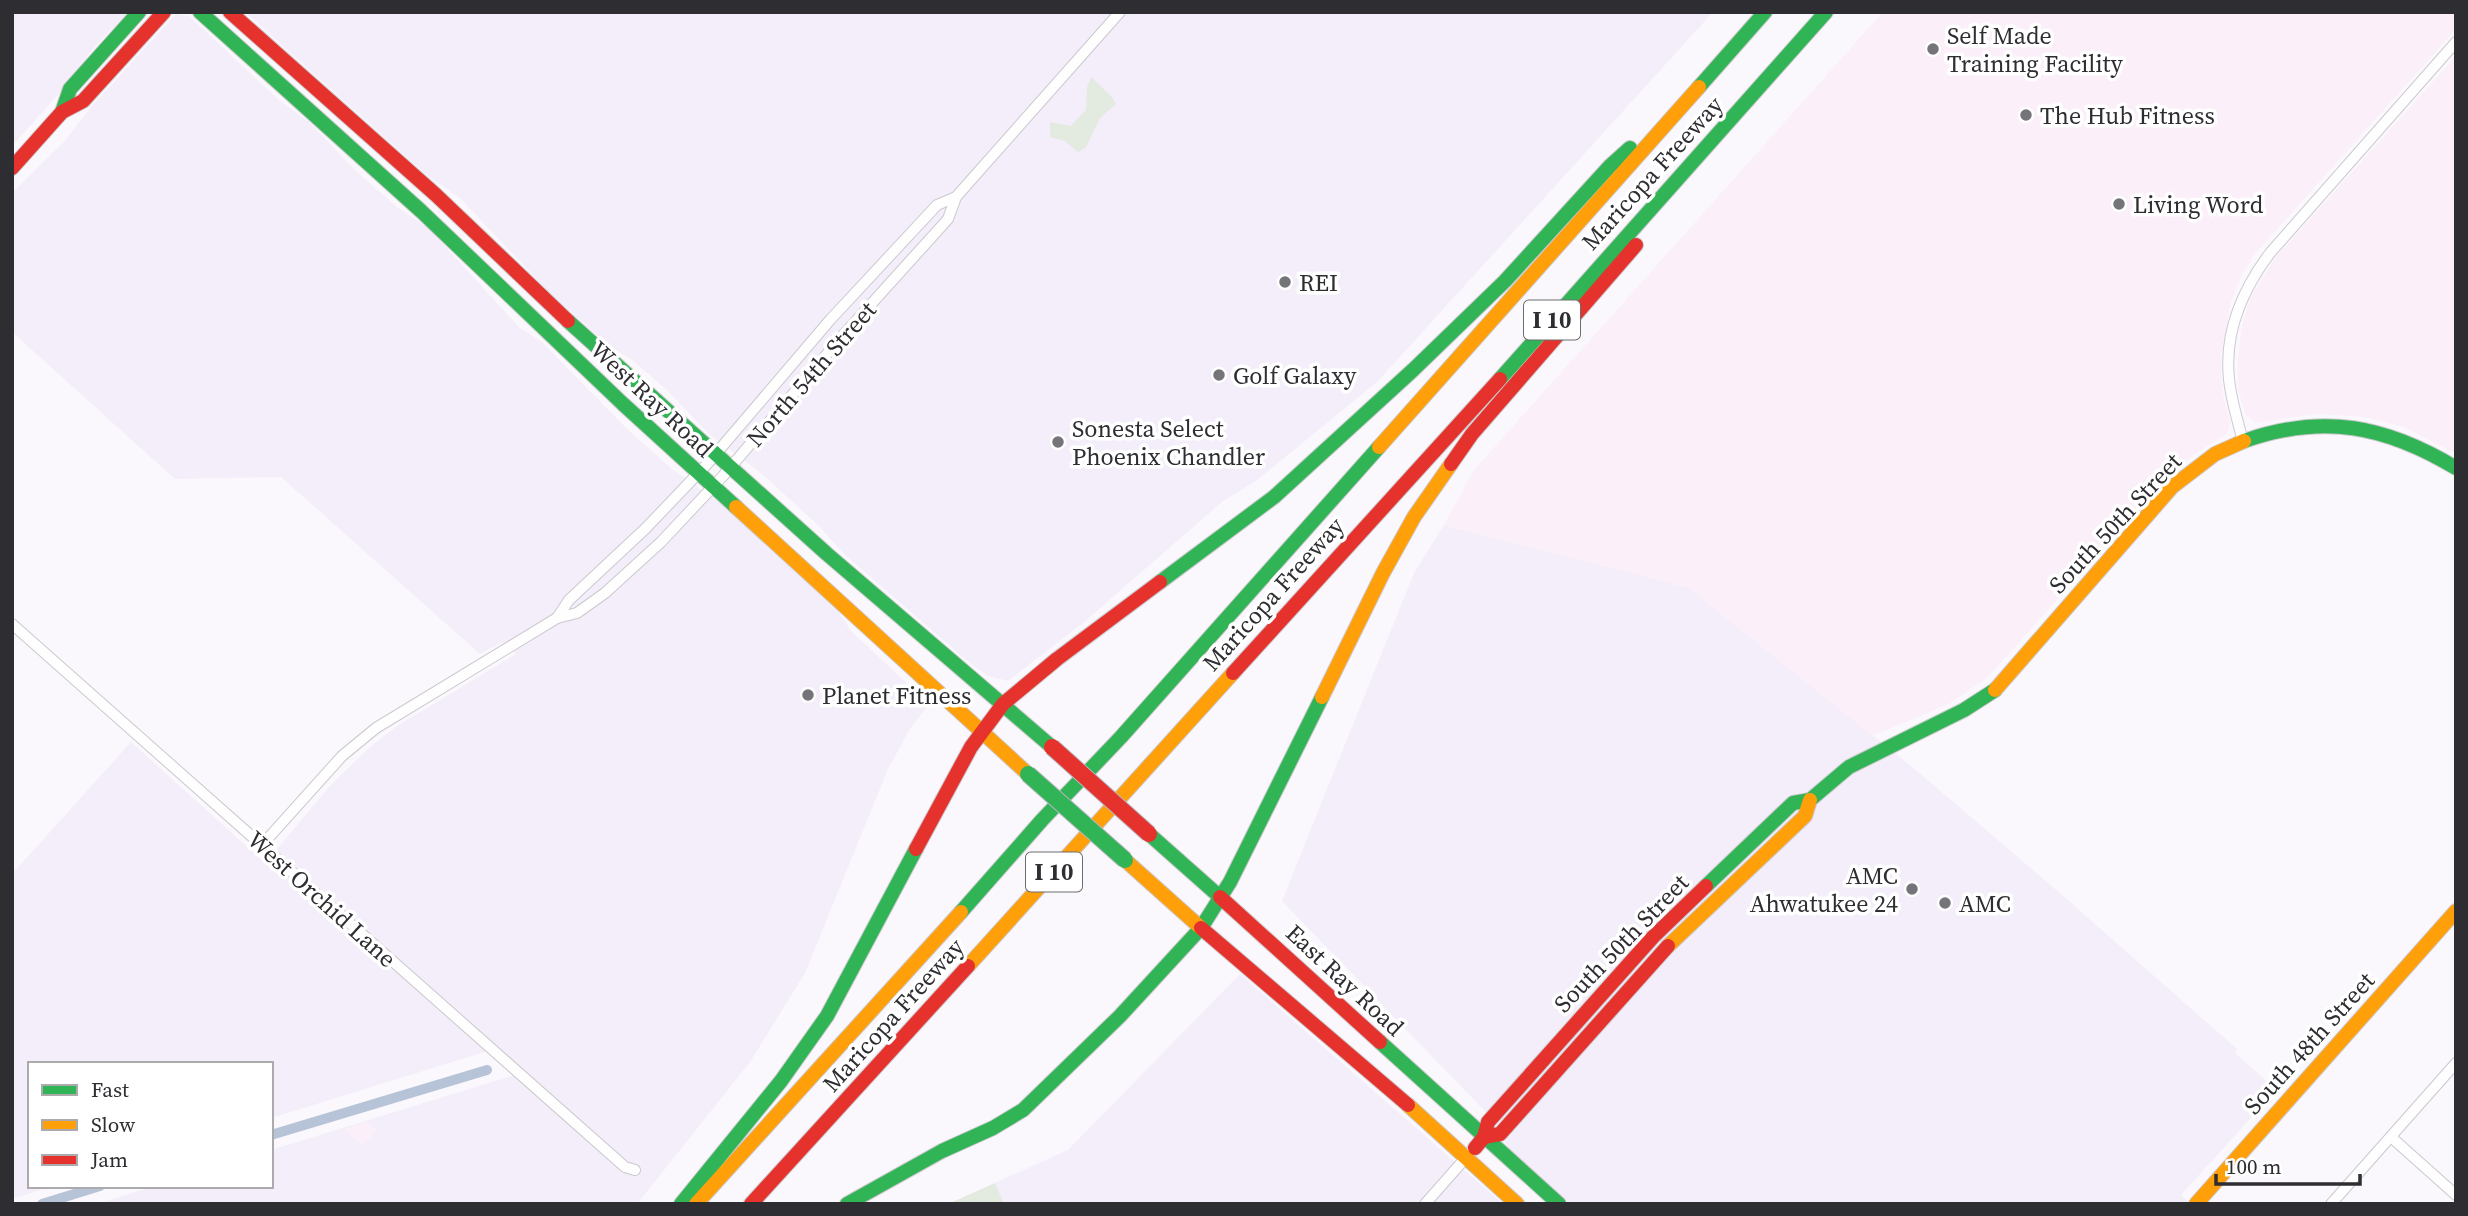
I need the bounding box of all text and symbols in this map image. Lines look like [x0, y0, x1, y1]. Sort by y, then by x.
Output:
place label: Self Made Training Facility [1947, 19, 2123, 80]
marker: Self Made Training Facility [1925, 41, 1941, 57]
street label: Maricopa Freeway [1574, 88, 1731, 257]
place label: The Hub Fitness [2040, 99, 2215, 132]
marker: The Hub Fitness [2018, 107, 2034, 123]
place label: Living Word [2133, 188, 2264, 221]
marker: Living Word [2111, 196, 2127, 212]
place label: REI [1299, 266, 1338, 299]
marker: REI [1277, 274, 1293, 290]
street label: North 54th Street [739, 294, 884, 454]
road number: I 10 [1524, 300, 1580, 340]
street label: West Ray Road [583, 333, 721, 465]
place label: Golf Galaxy [1233, 359, 1357, 392]
marker: Golf Galaxy [1211, 367, 1227, 383]
place label: Sonesta Select Phoenix Chandler [1072, 412, 1265, 473]
marker: Sonesta Select Phoenix Chandler [1050, 434, 1066, 450]
street label: South 50th Street [2041, 445, 2189, 600]
street label: Maricopa Freeway [1195, 509, 1352, 678]
place label: Planet Fitness [822, 679, 972, 712]
marker: Planet Fitness [800, 687, 816, 703]
street label: West Orchid Lane [240, 823, 404, 975]
road number: I 10 [1026, 852, 1082, 892]
place label: AMC Ahwatukee 24 [1750, 859, 1898, 920]
street label: South 50th Street [1546, 866, 1696, 1020]
marker: AMC Ahwatukee 24 [1904, 881, 1920, 897]
place label: AMC [1959, 887, 2011, 920]
marker: AMC [1937, 895, 1953, 911]
street label: East Ray Road [1279, 917, 1412, 1044]
street label: Maricopa Freeway [815, 930, 972, 1099]
street label: South 48th Street [2236, 965, 2382, 1121]
legend [28, 1062, 273, 1188]
text: Fast [91, 1075, 129, 1104]
text: Slow [91, 1110, 135, 1139]
scale bar [2216, 1142, 2360, 1186]
text: Jam [90, 1145, 128, 1174]
text: 100 m [2226, 1152, 2281, 1181]

